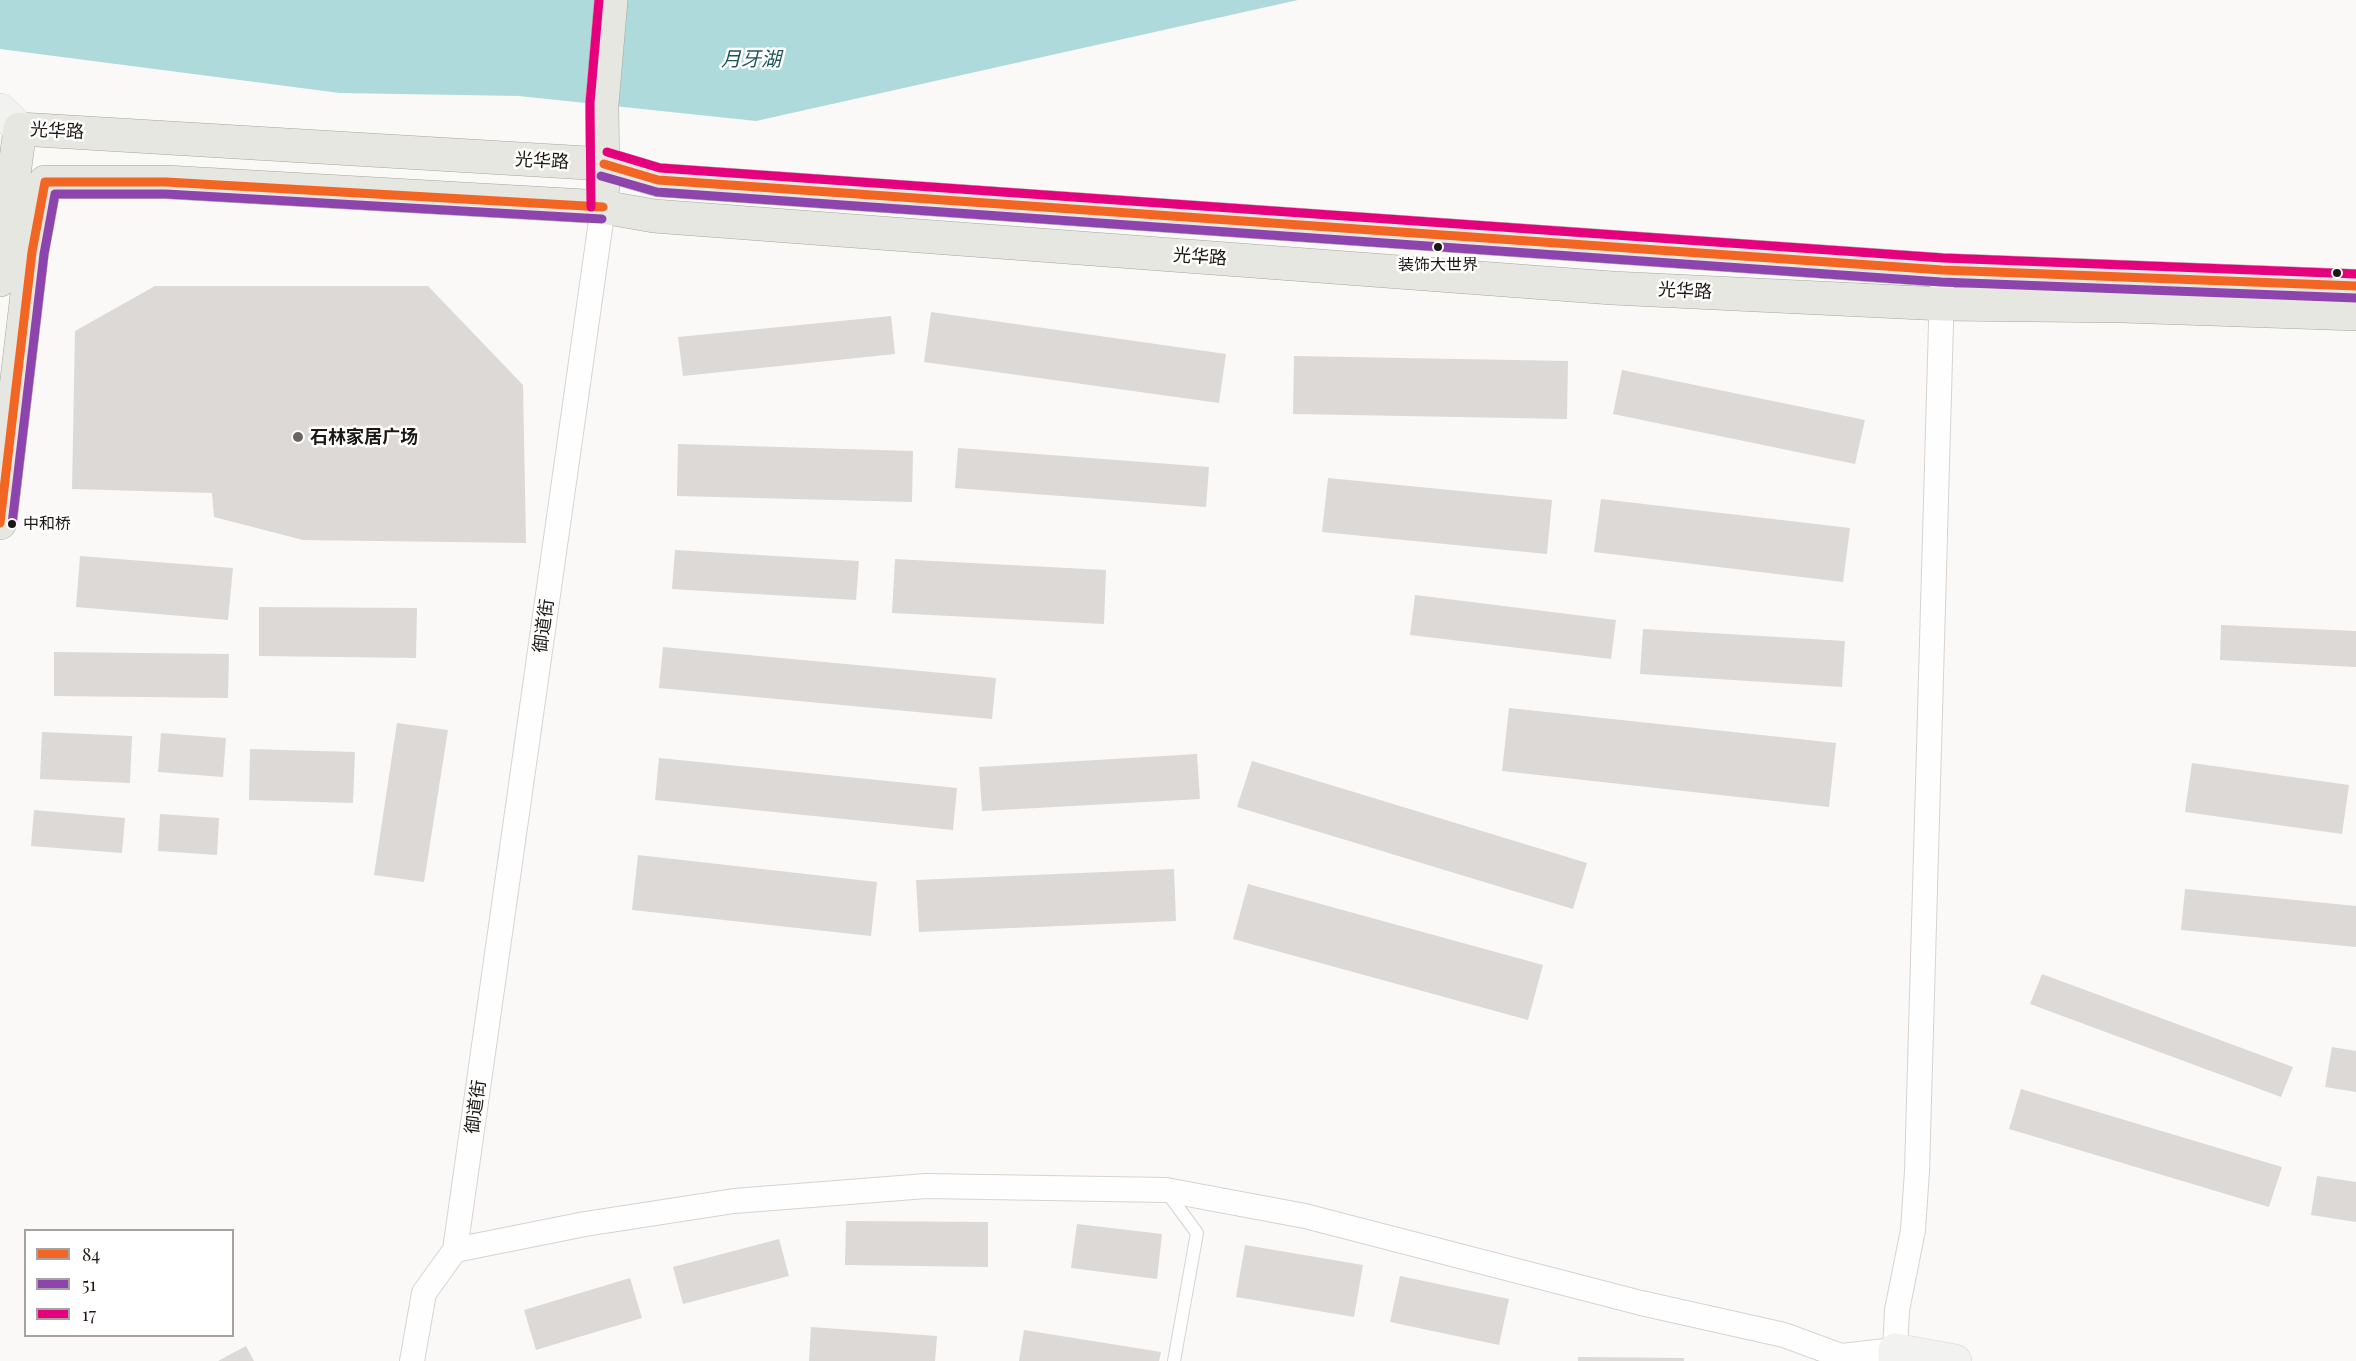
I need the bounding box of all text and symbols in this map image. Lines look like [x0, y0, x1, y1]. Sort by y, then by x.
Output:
water label: 月牙湖 [721, 48, 781, 72]
street label: 光华路 [29, 119, 85, 143]
street label: 光华路 [514, 149, 570, 173]
marker: 装饰大世界 [1432, 241, 1444, 253]
street label: 光华路 [1172, 244, 1228, 270]
place label: 装饰大世界 [1398, 255, 1478, 275]
unlabelled marker [2331, 267, 2343, 279]
street label: 光华路 [1657, 279, 1713, 303]
place label: 石林家居广场 [310, 426, 418, 448]
marker: 石林家居广场 [291, 430, 305, 444]
place label: 中和桥 [23, 514, 71, 534]
marker: 中和桥 [6, 518, 18, 530]
street label: 御道街 [530, 598, 558, 654]
street label: 御道街 [462, 1079, 490, 1135]
legend [24, 1229, 234, 1337]
text: 84 [82, 1242, 100, 1266]
text: 51 [82, 1272, 96, 1296]
text: 17 [82, 1302, 96, 1326]

